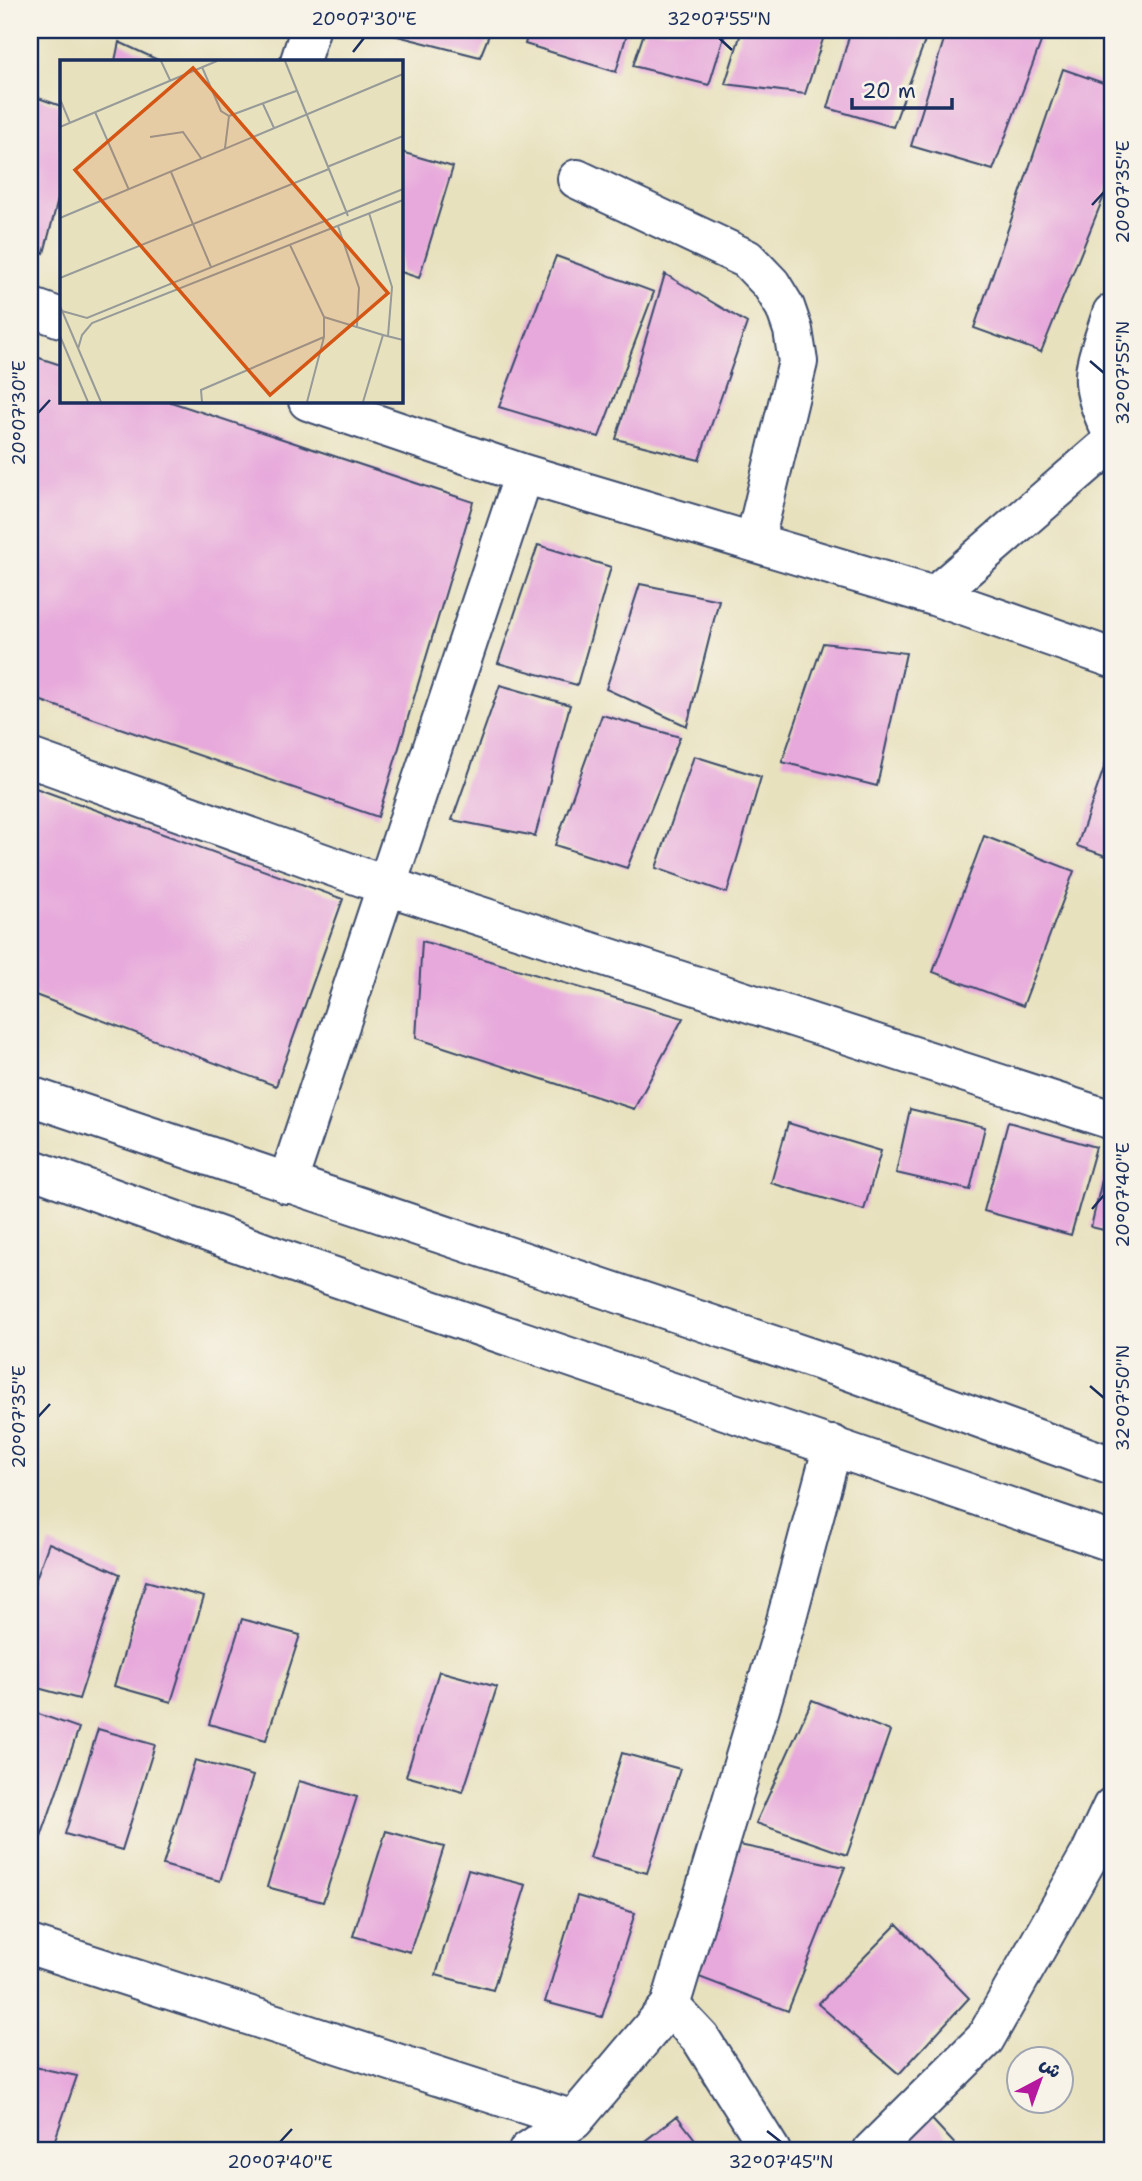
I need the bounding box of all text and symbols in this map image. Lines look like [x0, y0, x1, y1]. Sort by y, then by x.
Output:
text: 20°07'30"E [311, 7, 417, 31]
text: 32°07'55"N [667, 7, 771, 31]
inset map [60, 60, 402, 402]
scale bar [852, 66, 951, 110]
text: 20 m [862, 77, 916, 105]
text: 20°07'35"E [1111, 140, 1135, 244]
text: 32°07'55"N [1111, 321, 1135, 425]
text: 20°07'30"E [7, 360, 31, 466]
text: 20°07'40"E [1111, 1142, 1135, 1248]
text: 32°07'50"N [1111, 1345, 1135, 1451]
text: 20°07'35"E [7, 1365, 31, 1469]
north arrow [1006, 2044, 1076, 2114]
text: ش [1035, 2051, 1067, 2084]
text: 20°07'40"E [227, 2150, 333, 2174]
text: 32°07'45"N [728, 2150, 834, 2174]

